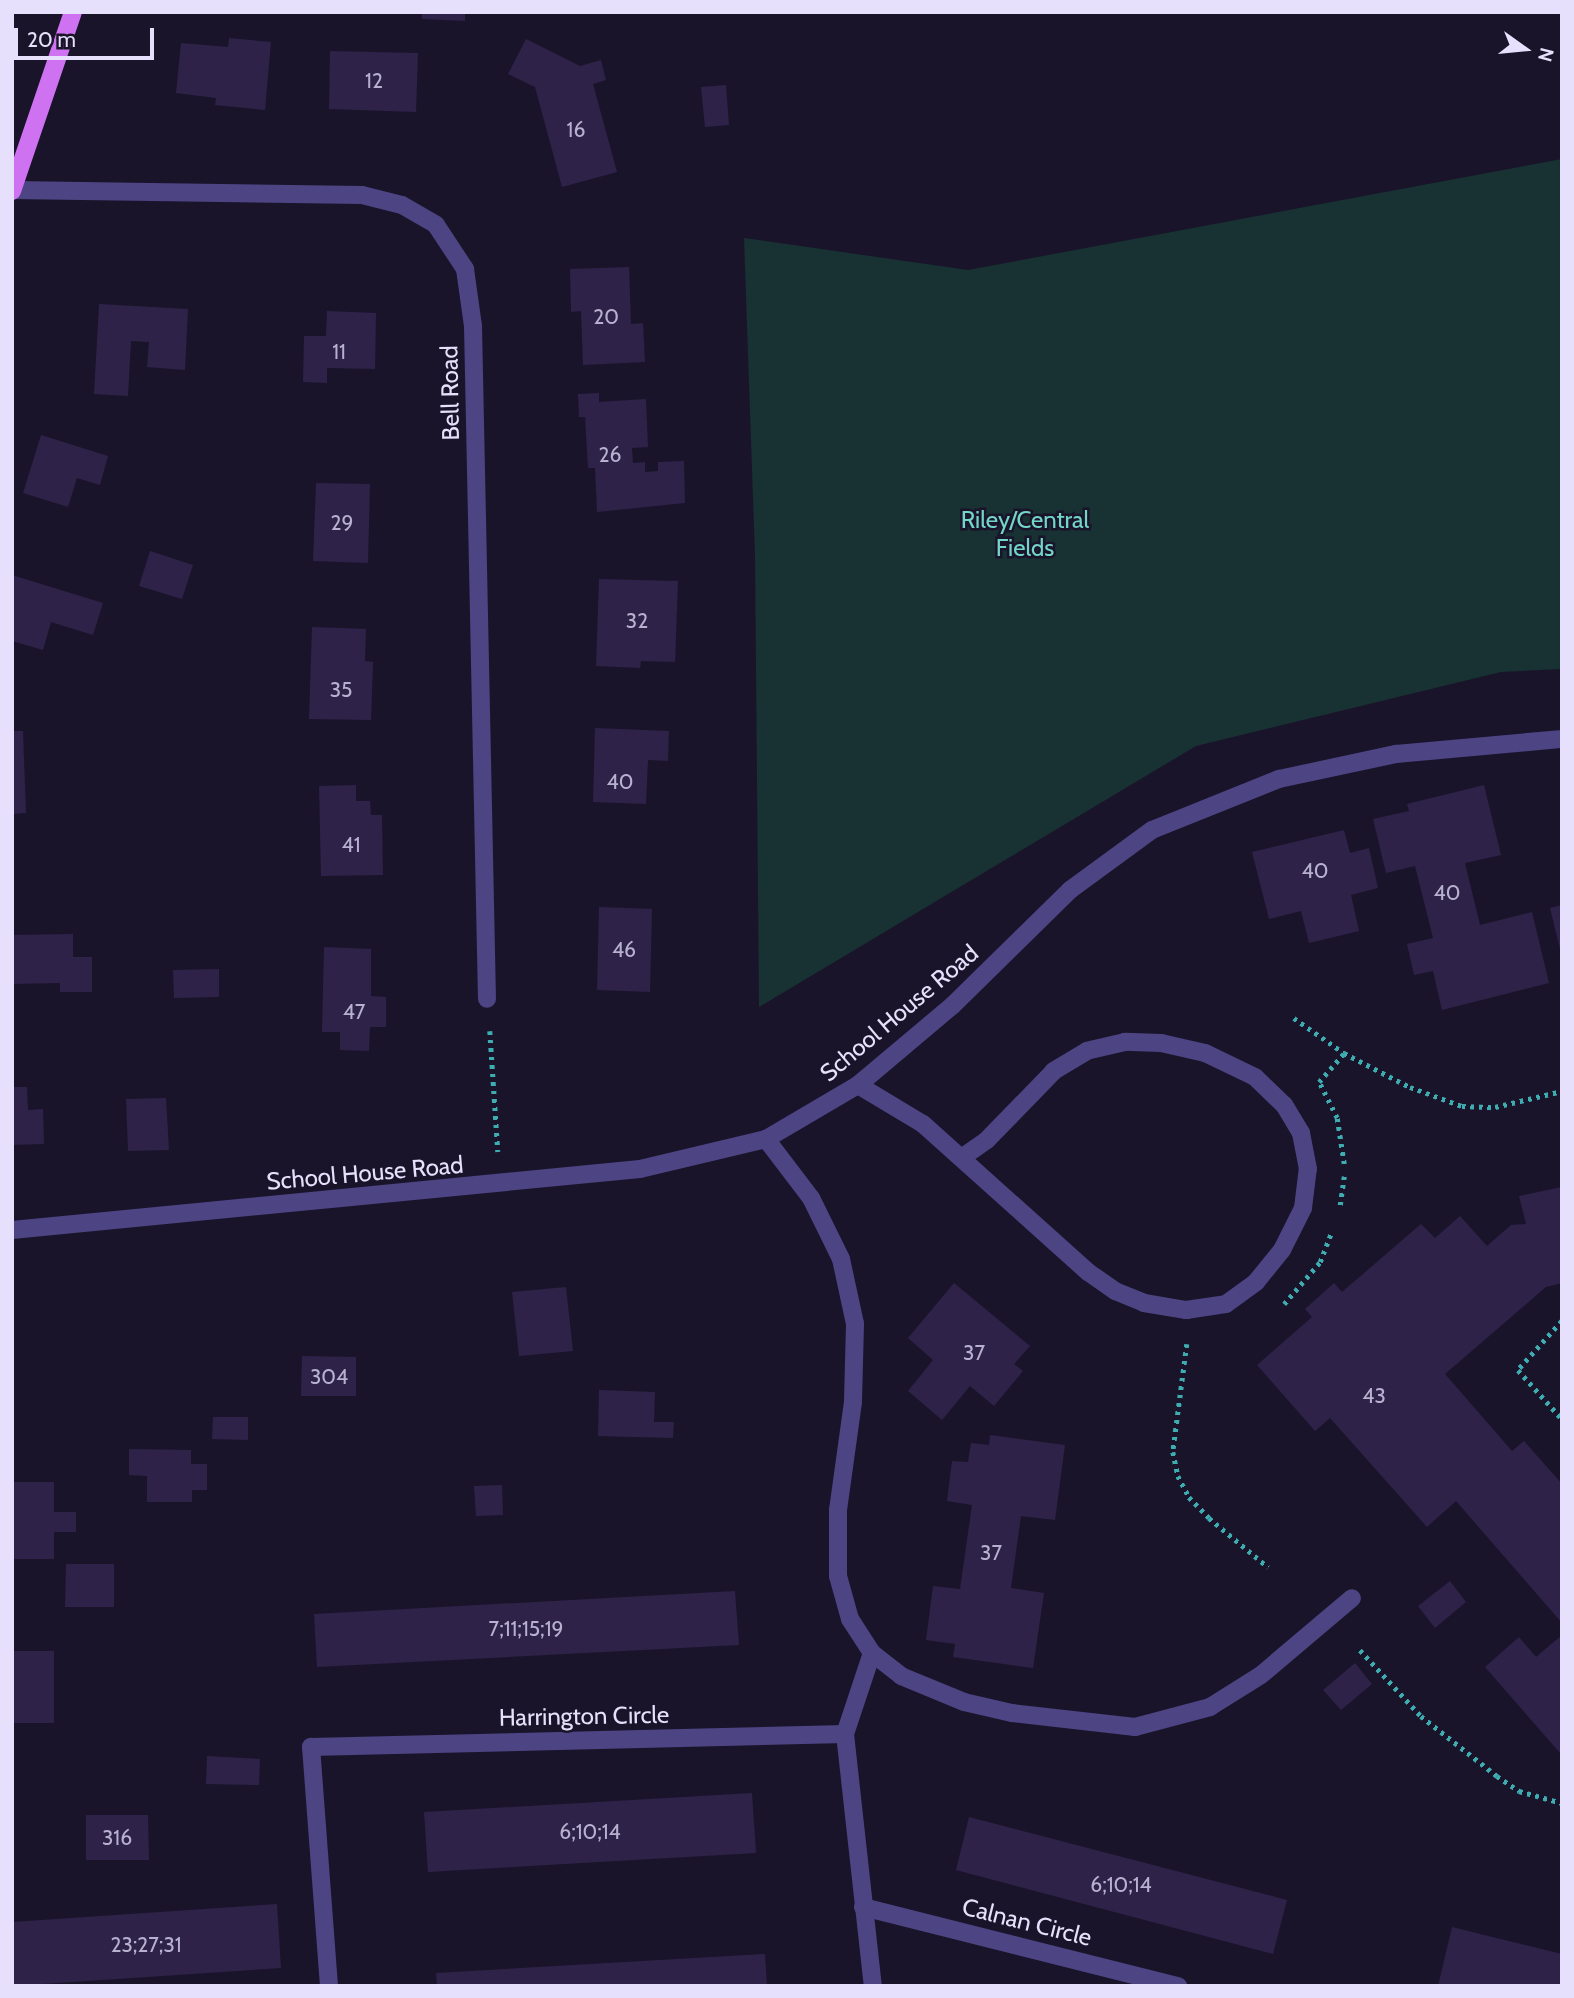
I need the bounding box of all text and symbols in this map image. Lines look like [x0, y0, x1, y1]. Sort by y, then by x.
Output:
scale bar [18, 14, 158, 58]
north arrow [1490, 14, 1560, 84]
text: 20 m [27, 27, 76, 52]
text: N [1533, 45, 1559, 64]
house number: 12 [365, 68, 383, 94]
house number: 16 [567, 117, 585, 143]
house number: 20 [593, 304, 619, 330]
house number: 11 [332, 339, 346, 365]
street label: Bell Road [435, 345, 465, 441]
house number: 26 [599, 442, 621, 468]
park label: Riley/Central Fields [961, 506, 1089, 562]
house number: 29 [331, 510, 353, 536]
house number: 32 [626, 608, 648, 634]
house number: 35 [330, 677, 352, 703]
house number: 40 [607, 769, 633, 795]
house number: 41 [342, 832, 360, 858]
house number: 40 [1302, 858, 1328, 884]
house number: 40 [1434, 880, 1460, 906]
house number: 46 [612, 937, 636, 963]
street label: School House Road [814, 939, 984, 1087]
house number: 47 [343, 999, 365, 1025]
street label: School House Road [265, 1150, 465, 1196]
house number: 37 [963, 1340, 985, 1366]
house number: 304 [310, 1364, 348, 1390]
house number: 43 [1362, 1383, 1386, 1409]
house number: 37 [980, 1540, 1002, 1566]
house number: 7;11;15;19 [489, 1616, 563, 1642]
street label: Harrington Circle [499, 1700, 669, 1732]
house number: 6;10;14 [559, 1819, 621, 1845]
house number: 316 [102, 1825, 132, 1851]
house number: 6;10;14 [1090, 1872, 1152, 1898]
street label: Calnan Circle [959, 1892, 1095, 1952]
house number: 23;27;31 [110, 1932, 182, 1958]

